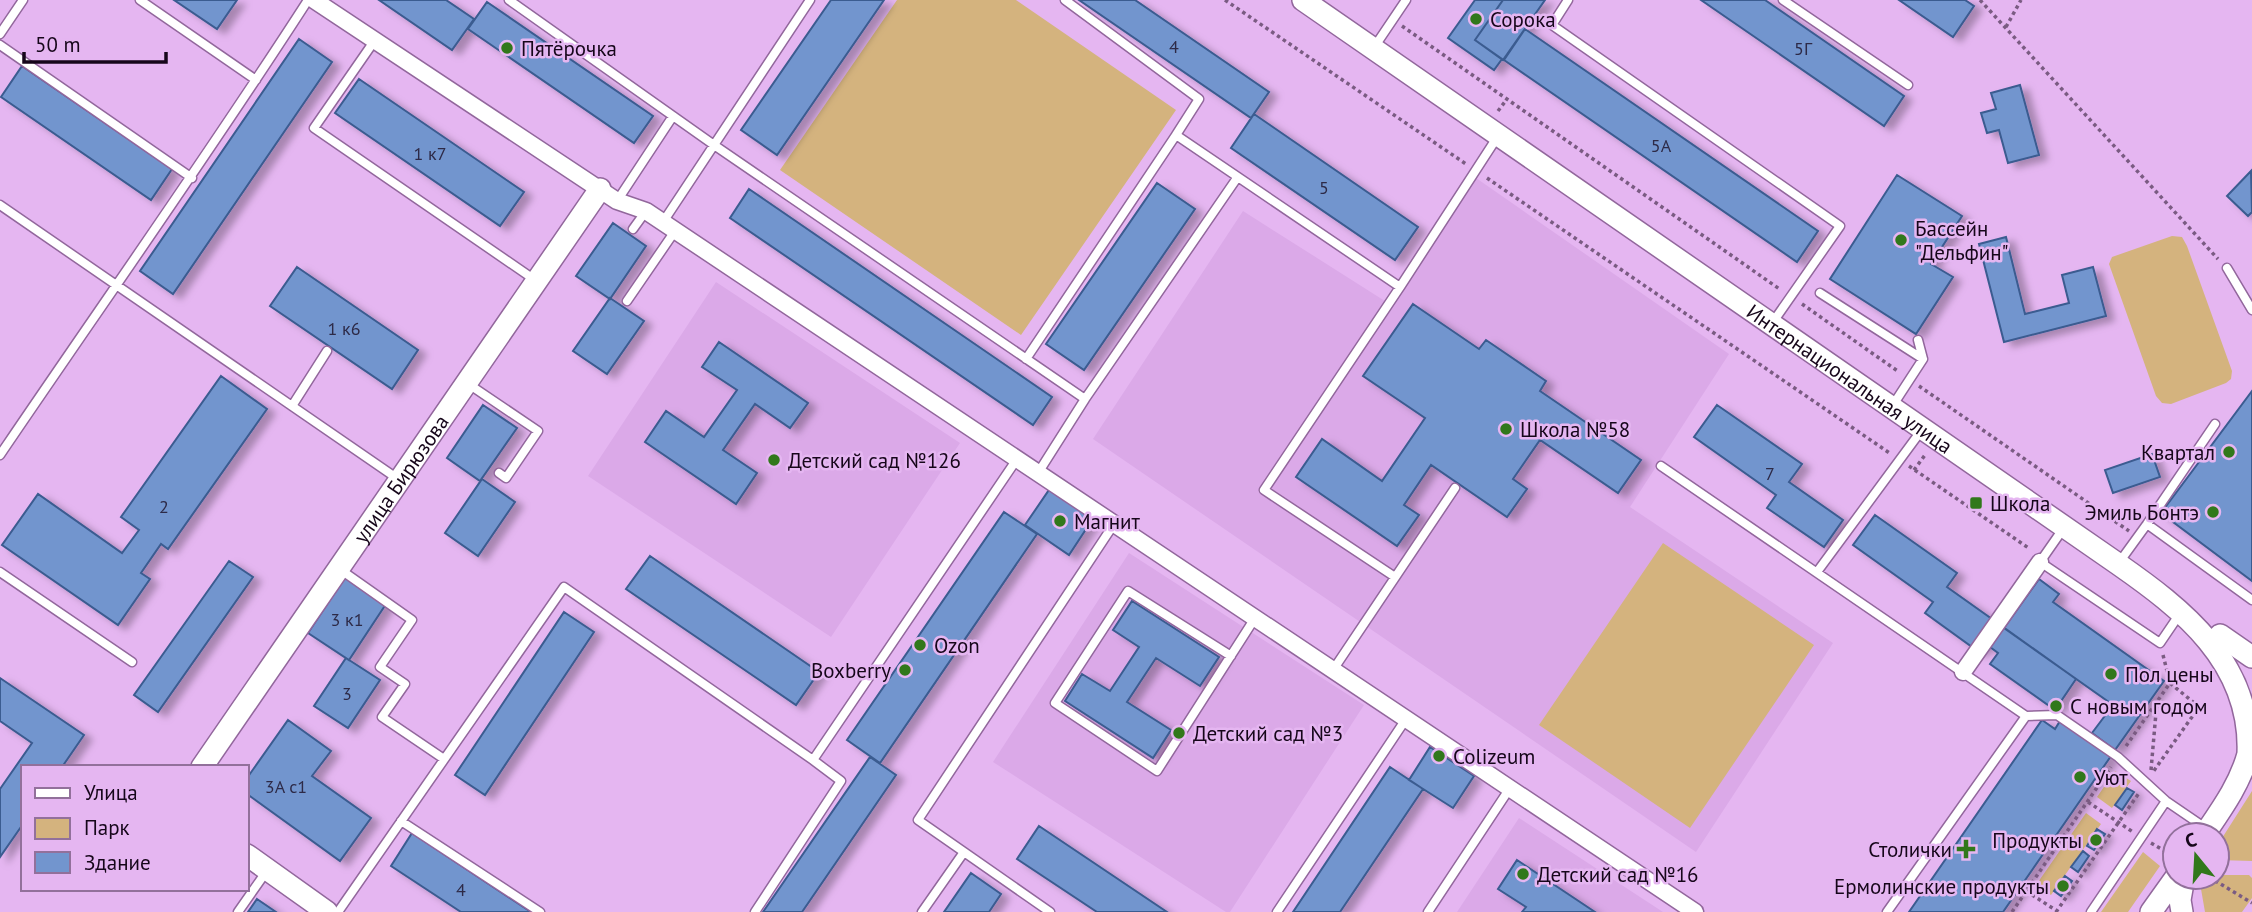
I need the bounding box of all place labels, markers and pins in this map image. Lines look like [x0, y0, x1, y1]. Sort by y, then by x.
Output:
place label: Сорока [1490, 6, 1556, 33]
marker: Сорока [1468, 11, 1484, 27]
place label: Пятёрочка [521, 35, 617, 62]
marker: Пятёрочка [499, 40, 515, 56]
place label: Бассейн "Дельфин" [1915, 215, 2009, 266]
marker: Бассейн "Дельфин" [1893, 232, 1909, 248]
place label: Школа №58 [1520, 416, 1630, 443]
marker: Школа №58 [1498, 421, 1514, 437]
place label: Квартал [2141, 439, 2215, 466]
marker: Квартал [2221, 444, 2237, 460]
place label: Детский сад №126 [788, 447, 961, 474]
marker: Детский сад №126 [766, 452, 782, 468]
place label: Школа [1990, 490, 2050, 517]
marker: Школа [1968, 495, 1984, 511]
place label: Эмиль Бонтэ [2084, 499, 2199, 526]
marker: Эмиль Бонтэ [2205, 504, 2221, 520]
place label: Магнит [1074, 508, 1141, 535]
marker: Магнит [1052, 513, 1068, 529]
place label: Ozon [934, 632, 980, 659]
marker: Ozon [912, 637, 928, 653]
place label: Boxberry [811, 657, 891, 684]
place label: Пол цены [2125, 661, 2214, 688]
marker: Boxberry [897, 662, 913, 678]
marker: Пол цены [2103, 666, 2119, 682]
place label: С новым годом [2070, 693, 2208, 720]
marker: С новым годом [2048, 698, 2064, 714]
place label: Детский сад №3 [1193, 720, 1343, 747]
marker: Детский сад №3 [1171, 725, 1187, 741]
place label: Colizeum [1453, 743, 1535, 770]
marker: Colizeum [1431, 748, 1447, 764]
place label: Уют [2094, 764, 2128, 791]
marker: Уют [2072, 769, 2088, 785]
place label: Продукты [1992, 827, 2082, 854]
marker: Продукты [2088, 832, 2104, 848]
place label: Столички [1868, 836, 1952, 863]
marker: Столички [1958, 841, 1974, 857]
place label: Детский сад №16 [1537, 861, 1699, 888]
marker: Детский сад №16 [1515, 866, 1531, 882]
place label: Ермолинские продукты [1834, 873, 2049, 900]
marker: Ермолинские продукты [2055, 878, 2071, 894]

